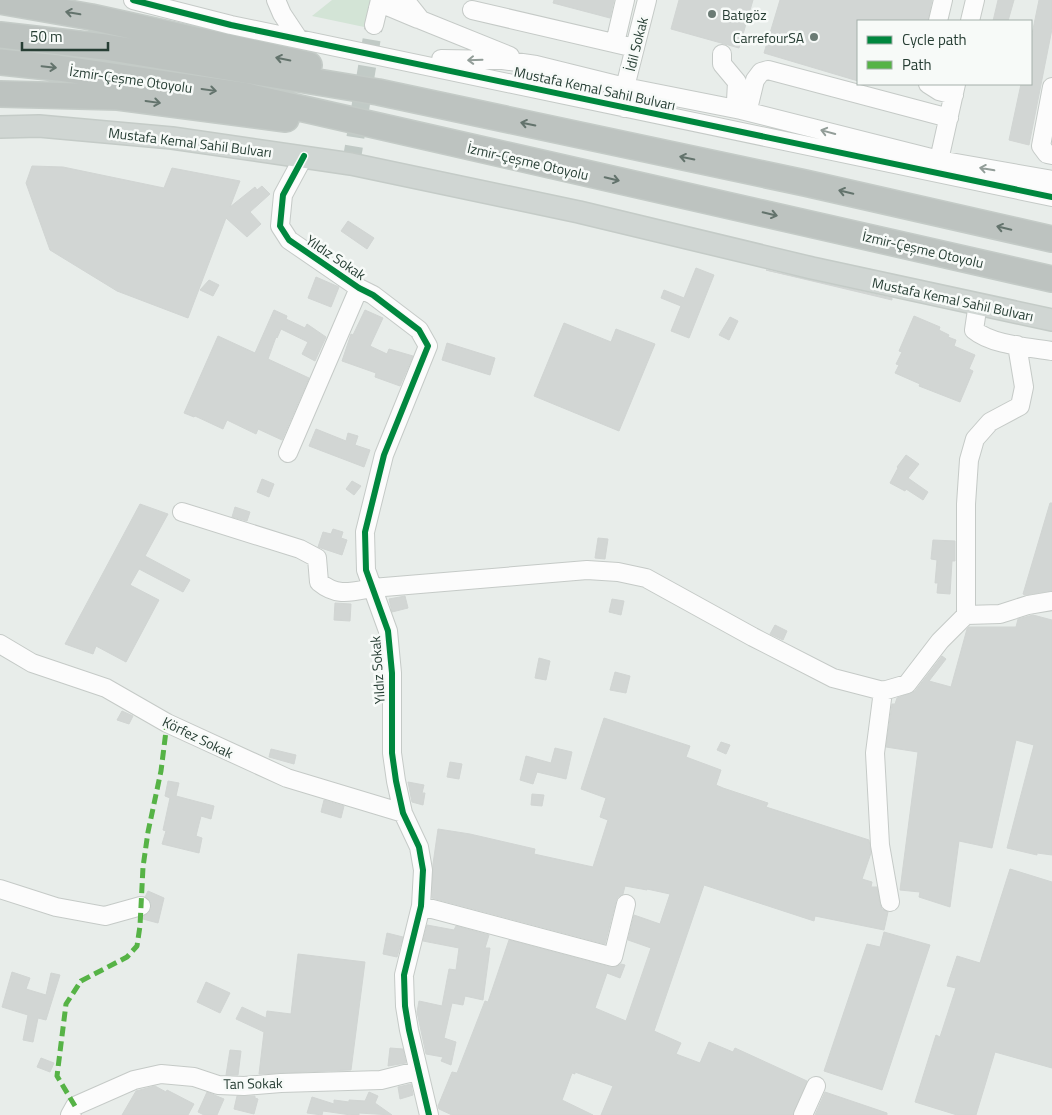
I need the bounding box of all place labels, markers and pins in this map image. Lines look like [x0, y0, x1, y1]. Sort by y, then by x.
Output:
place label: Batıgöz [722, 4, 767, 25]
marker: Batıgöz [706, 8, 718, 20]
place label: CarrefourSA [733, 27, 805, 48]
marker: CarrefourSA [808, 31, 820, 43]

